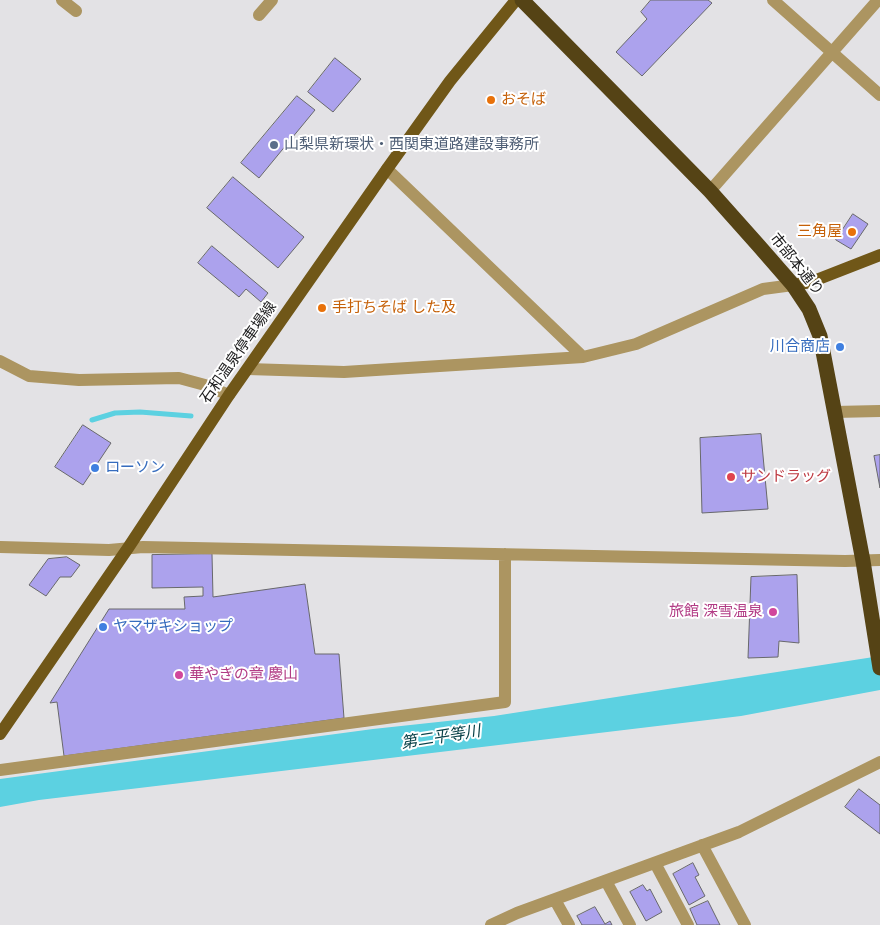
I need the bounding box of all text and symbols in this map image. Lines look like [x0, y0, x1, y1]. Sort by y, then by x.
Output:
place label: おそば [501, 91, 546, 109]
marker: おそば [485, 94, 497, 106]
place label: 山梨県新環状・西関東道路建設事務所 [284, 136, 539, 154]
marker: 山梨県新環状・西関東道路建設事務所 [268, 139, 280, 151]
place label: 三角屋 [797, 223, 842, 241]
marker: 三角屋 [846, 226, 858, 238]
street label: 市部本通り [765, 230, 827, 300]
street label: 石和温泉停車場線 [197, 299, 281, 407]
place label: 手打ちそば した及 [332, 299, 456, 317]
marker: 手打ちそば した及 [316, 302, 328, 314]
place label: 川合商店 [770, 338, 830, 356]
marker: 川合商店 [834, 341, 846, 353]
place label: ローソン [105, 459, 165, 477]
marker: ローソン [89, 462, 101, 474]
place label: サンドラッグ [741, 468, 831, 486]
marker: サンドラッグ [725, 471, 737, 483]
place label: 旅館 深雪温泉 [669, 603, 763, 621]
marker: 旅館 深雪温泉 [767, 606, 779, 618]
place label: ヤマザキショップ [113, 618, 233, 636]
marker: ヤマザキショップ [97, 621, 109, 633]
place label: 華やぎの章 慶山 [189, 666, 298, 684]
marker: 華やぎの章 慶山 [173, 669, 185, 681]
water label: 第二平等川 [400, 722, 482, 754]

